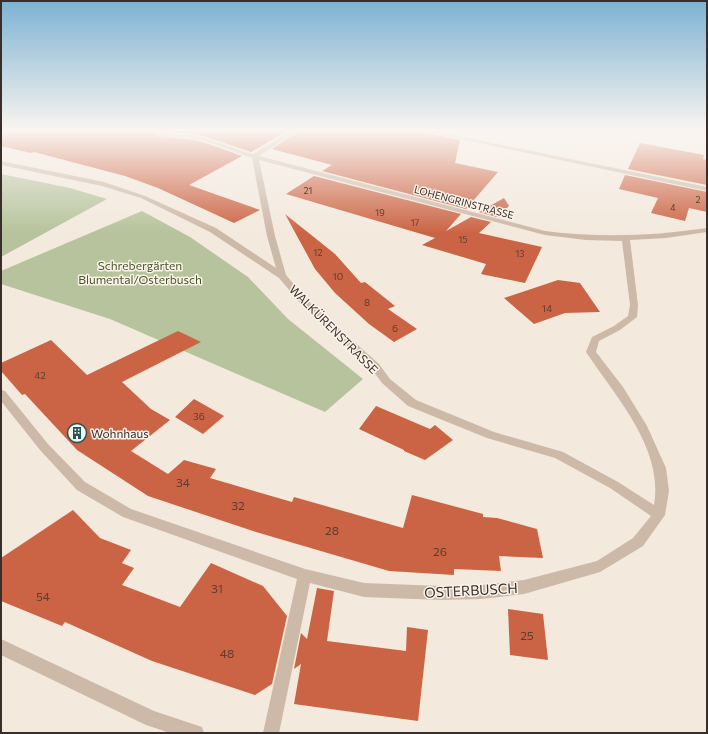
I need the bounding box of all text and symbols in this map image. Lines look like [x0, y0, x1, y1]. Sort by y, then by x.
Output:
street label: LOHENGRINSTRASSE [413, 183, 515, 221]
house number: 21 [304, 185, 312, 196]
house number: 2 [696, 194, 701, 205]
house number: 4 [670, 202, 676, 213]
house number: 19 [375, 207, 385, 218]
house number: 17 [411, 217, 420, 228]
house number: 15 [458, 234, 468, 245]
house number: 12 [314, 247, 322, 258]
house number: 13 [516, 248, 524, 259]
park label: Schrebergärten Blumental/Osterbusch [78, 258, 202, 286]
house number: 10 [333, 270, 343, 282]
street label: WALKÜRENSTRASSE [287, 282, 381, 376]
house number: 8 [364, 296, 370, 308]
house number: 14 [542, 302, 552, 314]
house number: 6 [392, 322, 398, 334]
house number: 42 [34, 369, 46, 381]
house number: 36 [193, 410, 205, 422]
building icon: Wohnhaus [66, 422, 88, 444]
place label: Wohnhaus [91, 426, 149, 440]
house number: 34 [176, 475, 190, 489]
house number: 32 [231, 498, 245, 512]
house number: 28 [325, 523, 339, 537]
house number: 26 [433, 544, 447, 558]
street label: OSTERBUSCH [424, 579, 518, 601]
house number: 31 [211, 581, 223, 595]
house number: 54 [36, 589, 50, 603]
house number: 25 [520, 628, 534, 642]
house number: 48 [220, 646, 234, 660]

